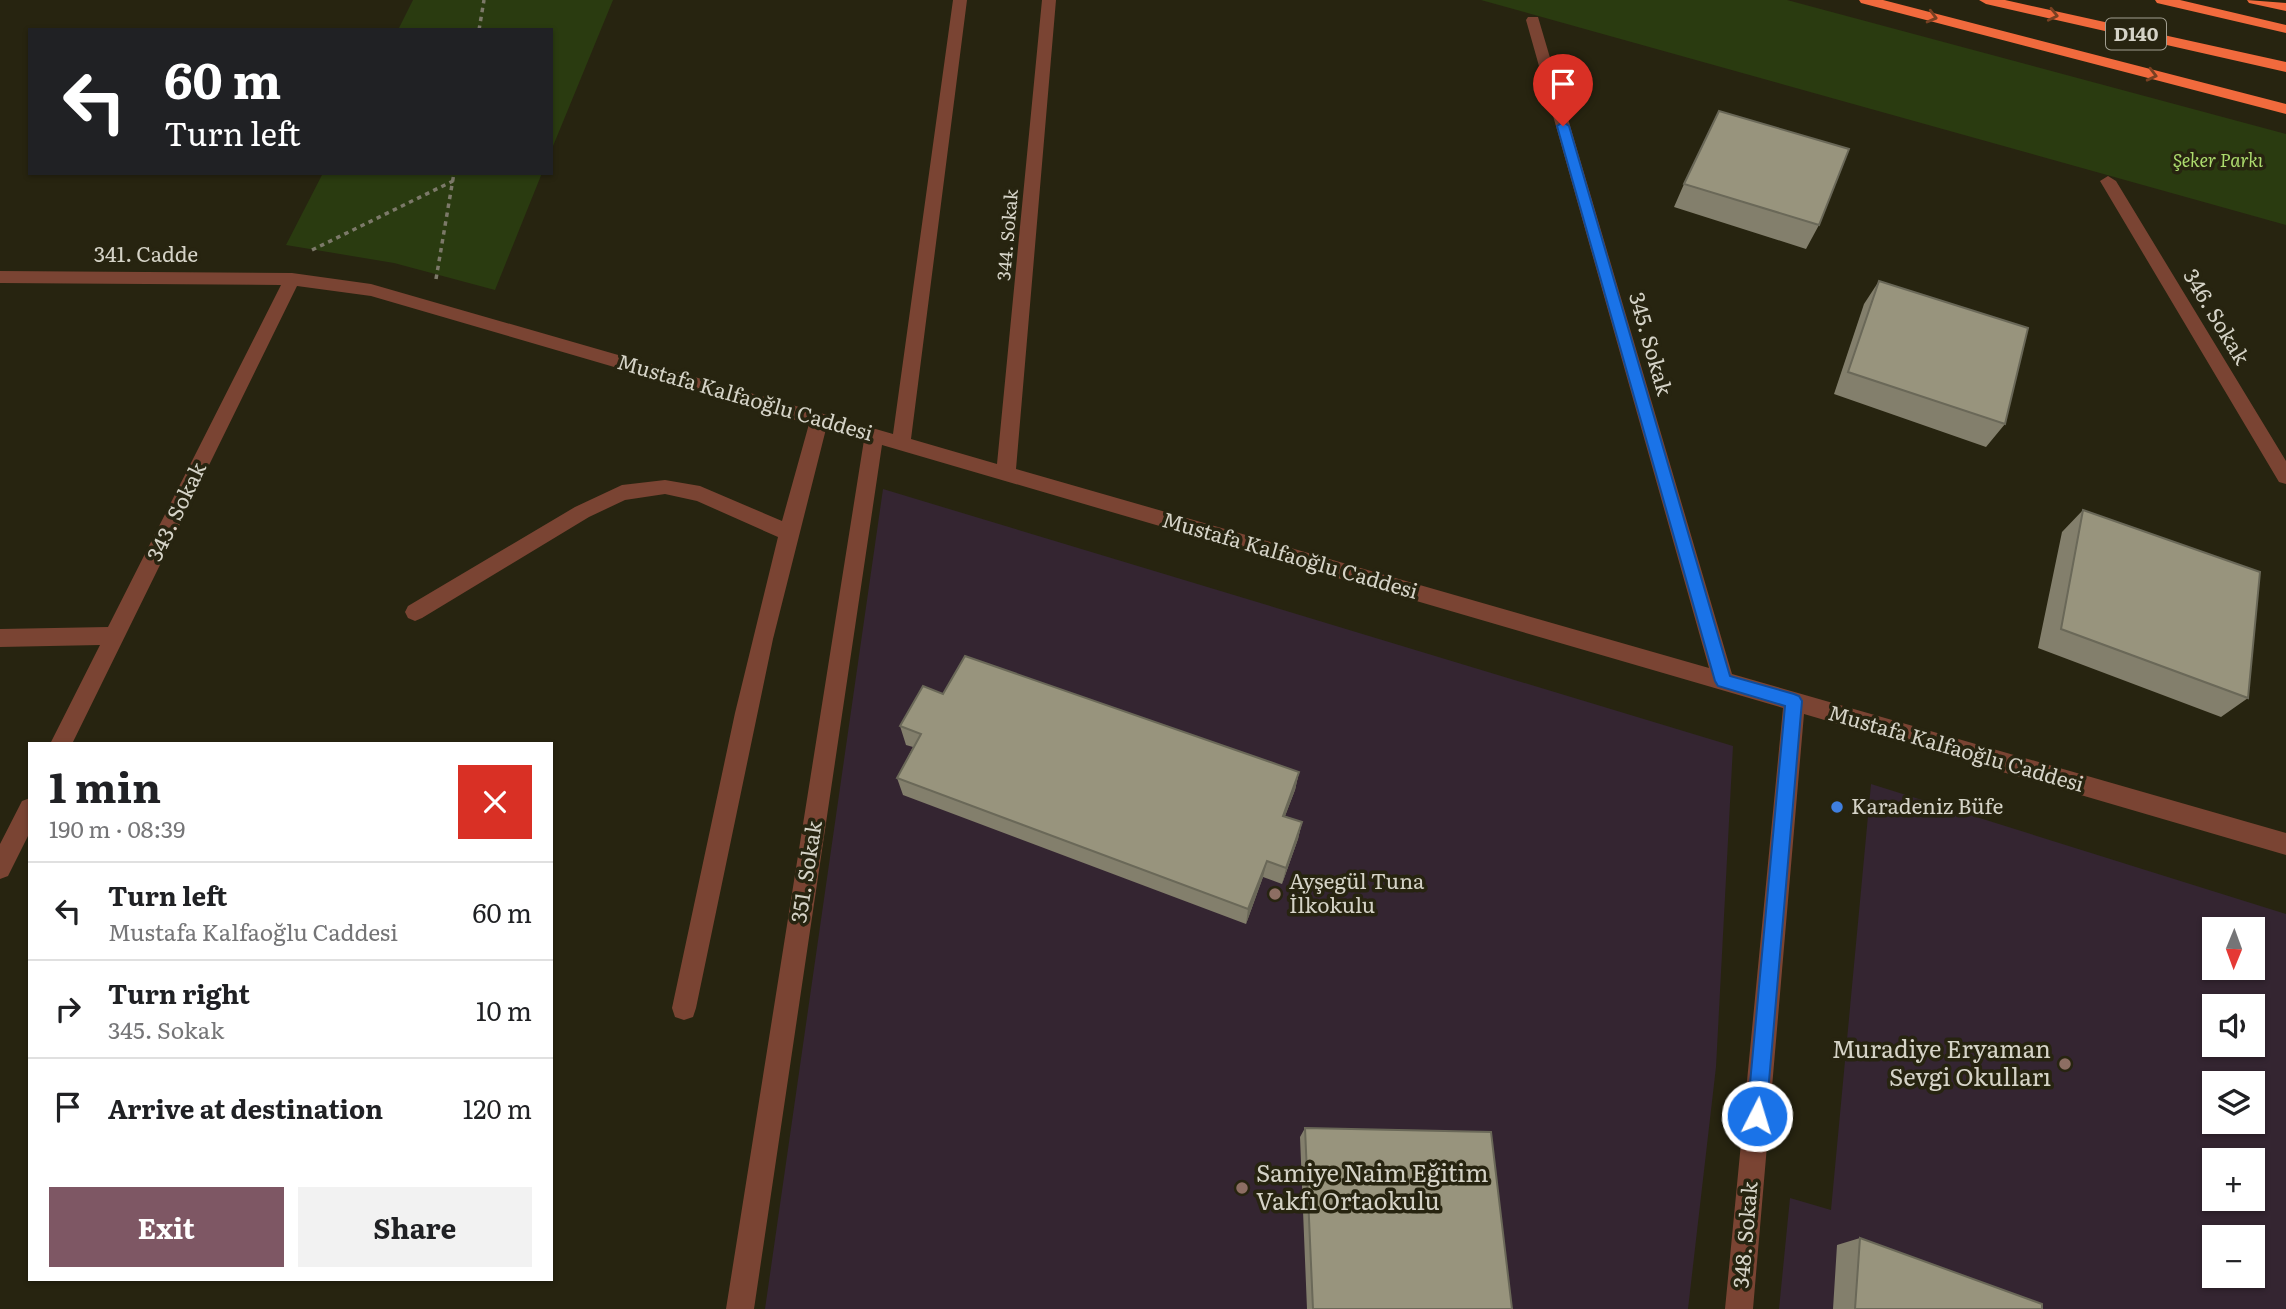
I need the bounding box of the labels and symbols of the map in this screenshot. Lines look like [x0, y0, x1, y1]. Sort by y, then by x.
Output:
one-way arrow [2047, 7, 2059, 21]
one-way arrow [1926, 9, 1938, 24]
road number: D140 [2106, 18, 2166, 50]
pin [1533, 54, 1593, 126]
one-way arrow [2146, 67, 2158, 81]
park label: Şeker Parkı [2173, 146, 2264, 173]
street label: 344. Sokak [989, 187, 1024, 282]
street label: 341. Cadde [94, 237, 198, 268]
street label: 346. Sokak [2177, 262, 2259, 370]
street label: 345. Sokak [1623, 288, 1682, 399]
street label: Mustafa Kalfaoğlu Caddesi [614, 344, 877, 447]
street label: 343. Sokak [137, 456, 212, 566]
street label: Mustafa Kalfaoğlu Caddesi [1159, 502, 1422, 605]
street label: Mustafa Kalfaoğlu Caddesi [1825, 695, 2088, 798]
place label: Karadeniz Büfe [1851, 789, 2003, 820]
marker: Karadeniz Büfe [1829, 799, 1845, 815]
street label: 351. Sokak [781, 818, 828, 925]
place label: Ayşegül Tuna İlkokulu [1289, 864, 1425, 919]
marker: Ayşegül Tuna İlkokulu [1267, 886, 1283, 902]
north arrow [2202, 917, 2264, 980]
place label: Muradiye Eryaman Sevgi Okulları [1832, 1030, 2051, 1093]
marker: Muradiye Eryaman Sevgi Okulları [2057, 1056, 2073, 1072]
position arrow [1720, 1079, 1794, 1153]
place label: Samiye Naim Eğitim Vakfı Ortaokulu [1256, 1154, 1489, 1217]
marker: Samiye Naim Eğitim Vakfı Ortaokulu [1234, 1180, 1250, 1196]
street label: 348. Sokak [1723, 1180, 1764, 1289]

